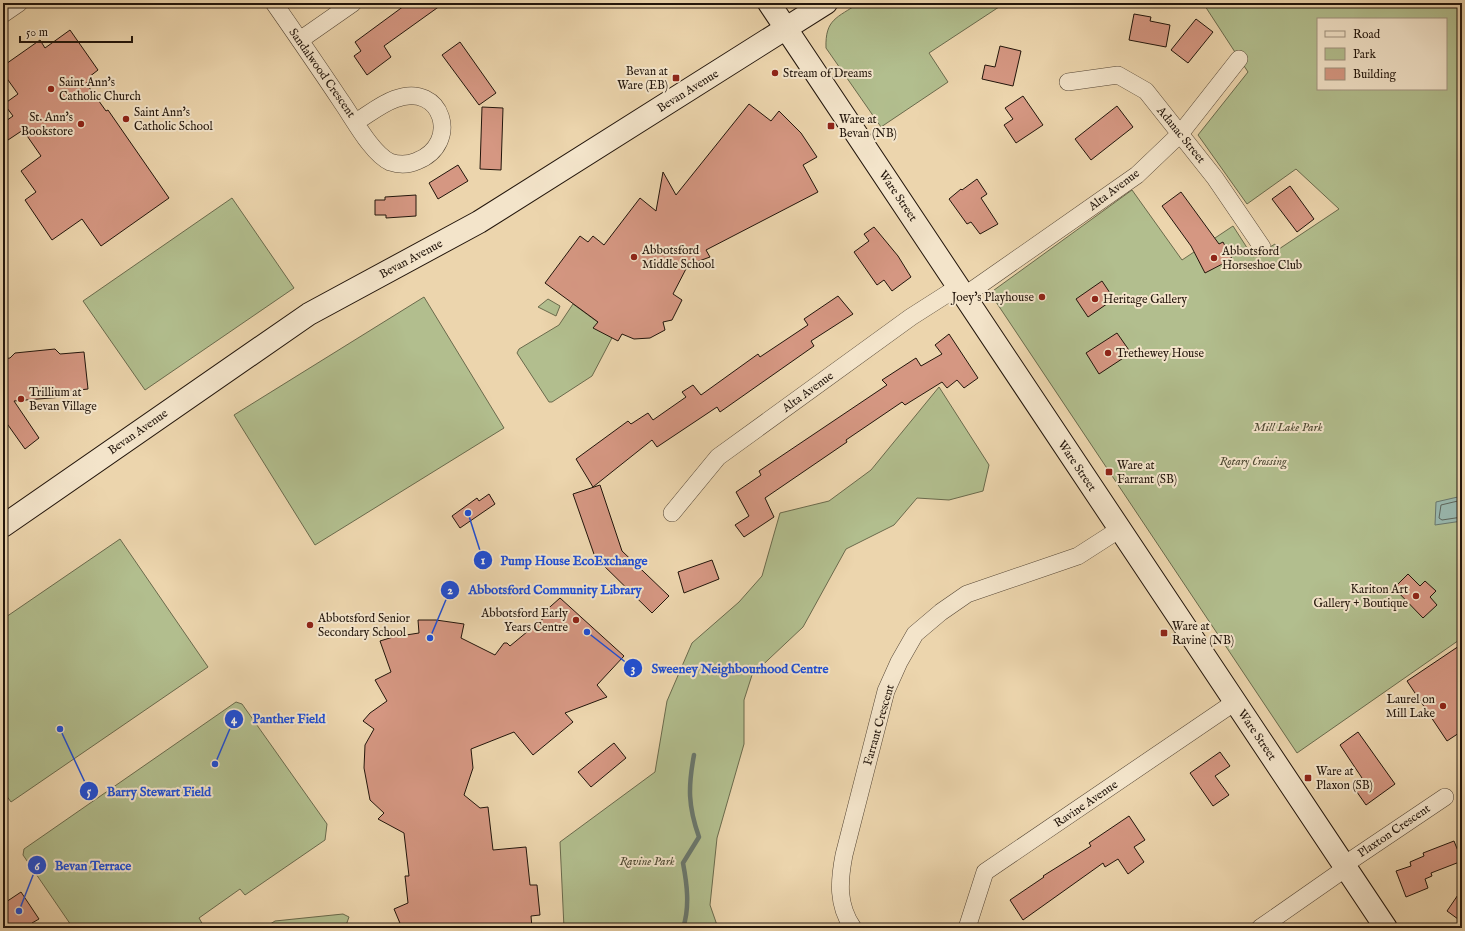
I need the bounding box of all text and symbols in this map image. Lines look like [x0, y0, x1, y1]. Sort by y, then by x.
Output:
scale bar [20, 18, 132, 44]
legend [1317, 18, 1447, 90]
text: 50 m [26, 25, 48, 40]
street label: Sandalwood Crescent [285, 25, 359, 121]
text: Road [1353, 27, 1381, 42]
text: Park [1353, 47, 1376, 62]
place label: Bevan at Ware (EB) [617, 64, 668, 93]
street label: Bevan Avenue [655, 66, 722, 116]
place label: Stream of Dreams [783, 66, 872, 81]
text: Building [1353, 67, 1397, 82]
marker: Stream of Dreams [770, 68, 780, 78]
marker: Bevan at Ware (EB) [671, 73, 681, 83]
place label: Saint Ann's Catholic Church [59, 75, 142, 104]
marker: Saint Ann's Catholic Church [46, 84, 56, 94]
street label: Adanac Street [1153, 103, 1208, 166]
place label: Saint Ann's Catholic School [134, 105, 213, 134]
place label: St. Ann's Bookstore [21, 110, 73, 139]
place label: Ware at Bevan (NB) [839, 112, 897, 141]
marker: Saint Ann's Catholic School [121, 114, 131, 124]
marker: St. Ann's Bookstore [76, 119, 86, 129]
marker: Ware at Bevan (NB) [826, 121, 836, 131]
street label: Alta Avenue [1085, 166, 1143, 215]
street label: Ware Street [876, 168, 920, 224]
street label: Bevan Avenue [377, 236, 446, 282]
place label: Abbotsford Middle School [641, 243, 715, 272]
place label: Abbotsford Horseshoe Club [1221, 244, 1302, 273]
marker: Abbotsford Middle School [629, 252, 639, 262]
marker: Abbotsford Horseshoe Club [1209, 253, 1219, 263]
place label: Joey's Playhouse [950, 290, 1034, 306]
marker: Joey's Playhouse [1037, 292, 1047, 302]
place label: Heritage Gallery [1103, 292, 1187, 307]
marker: Heritage Gallery [1090, 294, 1100, 304]
place label: Trethewey House [1116, 346, 1205, 361]
marker: Trethewey House [1103, 348, 1113, 358]
street label: Alta Avenue [779, 368, 837, 416]
place label: Trillium at Bevan Village [29, 385, 97, 414]
marker: Trillium at Bevan Village [16, 394, 26, 404]
street label: Bevan Avenue [105, 406, 171, 458]
park label: Mill Lake Park [1254, 420, 1323, 435]
street label: Ware Street [1055, 438, 1099, 494]
park label: Rotary Crossing [1219, 454, 1287, 470]
place label: Ware at Farrant (SB) [1117, 458, 1177, 487]
marker: Ware at Farrant (SB) [1104, 467, 1114, 477]
callout: Pump House EcoExchange [473, 548, 656, 573]
text: 1 [481, 553, 486, 568]
text: Pump House EcoExchange [501, 553, 648, 570]
callout: Abbotsford Community Library [440, 577, 650, 602]
text: Abbotsford Community Library [467, 582, 642, 599]
place label: Kariton Art Gallery + Boutique [1313, 582, 1408, 612]
text: 2 [447, 583, 453, 598]
marker: Kariton Art Gallery + Boutique [1411, 591, 1421, 601]
place label: Abbotsford Early Years Centre [480, 606, 568, 635]
place label: Abbotsford Senior Secondary School [317, 611, 411, 640]
marker: Abbotsford Early Years Centre [571, 615, 581, 625]
place label: Ware at Ravine (NB) [1172, 619, 1234, 648]
marker: Abbotsford Senior Secondary School [305, 620, 315, 630]
marker: Ware at Ravine (NB) [1159, 628, 1169, 638]
callout: Sweeney Neighbourhood Centre [623, 656, 836, 681]
text: 3 [631, 661, 635, 676]
text: Sweeney Neighbourhood Centre [652, 661, 828, 678]
street label: Farrant Crescent [860, 683, 898, 767]
place label: Laurel on Mill Lake [1386, 692, 1436, 721]
marker: Laurel on Mill Lake [1438, 701, 1448, 711]
callout: Panther Field [224, 706, 333, 731]
street label: Ware Street [1235, 707, 1279, 763]
text: Panther Field [253, 711, 327, 728]
text: 4 [231, 712, 238, 727]
place label: Ware at Plaxon (SB) [1316, 764, 1373, 793]
marker: Ware at Plaxon (SB) [1303, 773, 1313, 783]
street label: Ravine Avenue [1051, 777, 1121, 831]
callout: Barry Stewart Field [79, 779, 220, 804]
text: 5 [87, 784, 92, 799]
text: Barry Stewart Field [107, 784, 212, 801]
street label: Plaxton Crescent [1355, 801, 1433, 861]
callout: Bevan Terrace [27, 853, 140, 878]
park label: Ravine Park [619, 854, 675, 869]
text: Bevan Terrace [55, 858, 131, 875]
text: 6 [34, 859, 40, 874]

